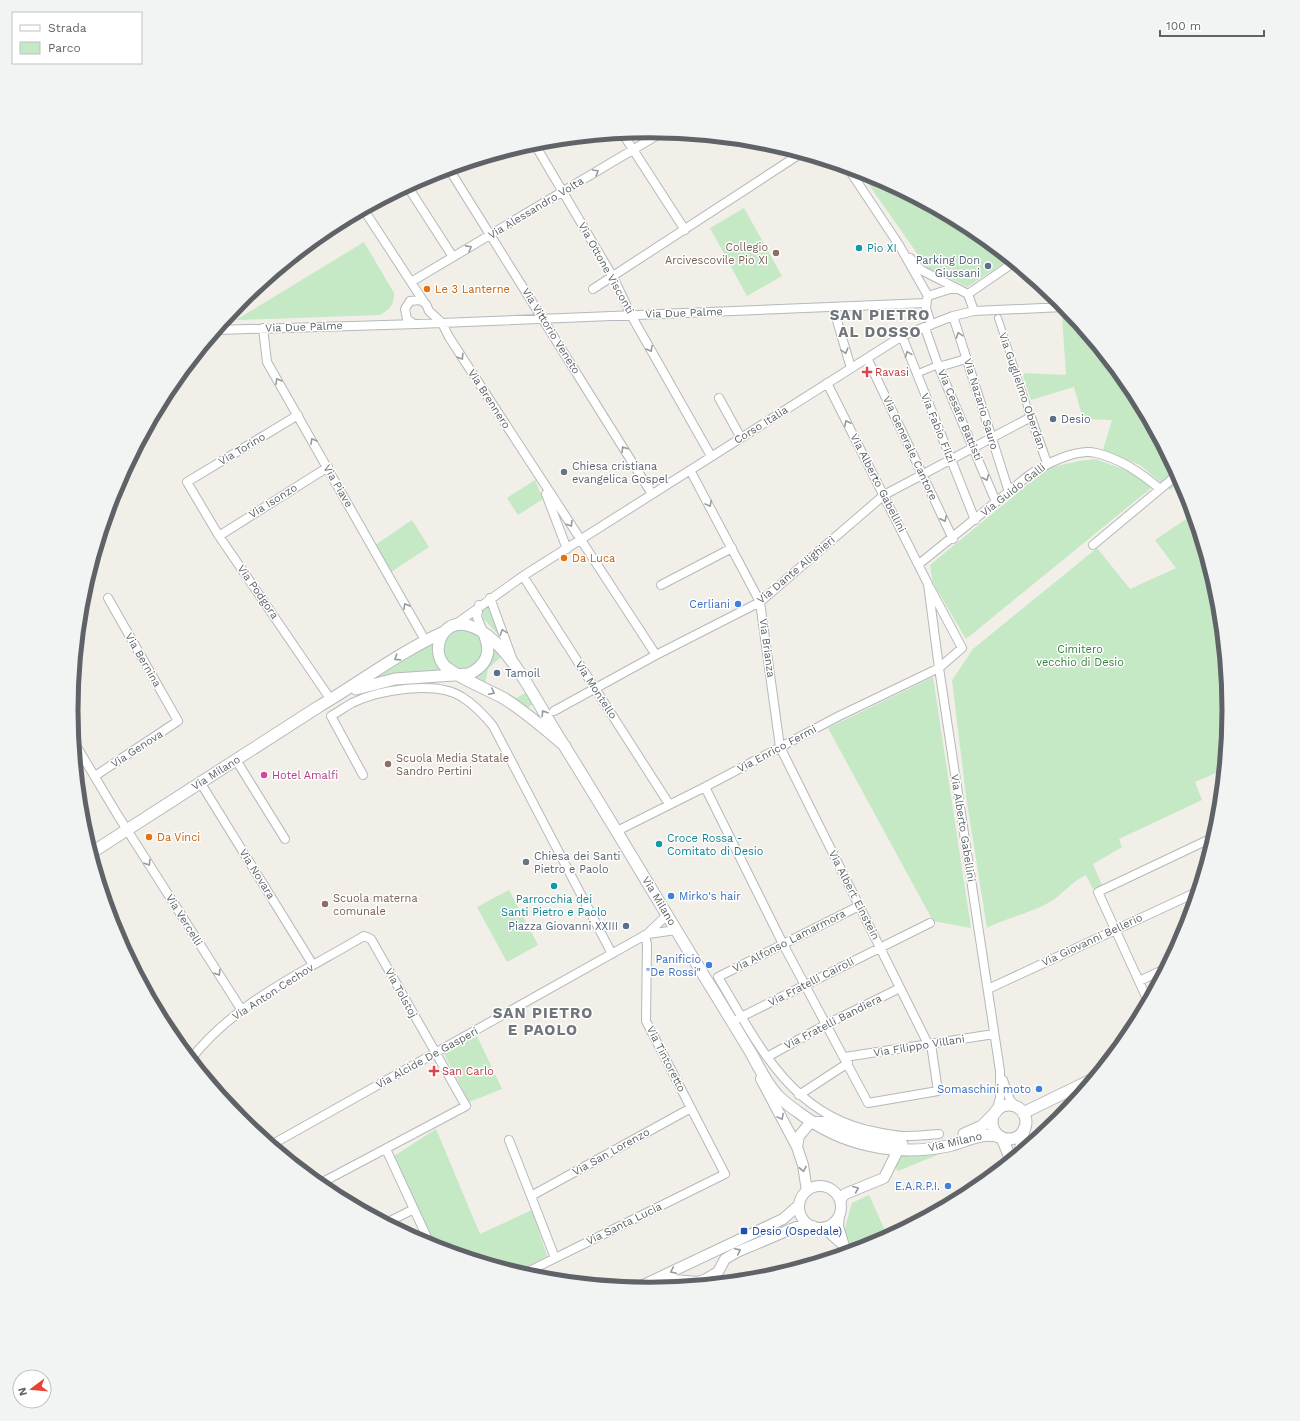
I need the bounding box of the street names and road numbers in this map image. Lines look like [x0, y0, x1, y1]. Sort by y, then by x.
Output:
street label: Via Alessandro Volta [486, 174, 586, 242]
street label: Via Ottone Visconti [575, 220, 637, 316]
street label: Via Vittorio Veneto [519, 286, 583, 376]
street label: Via Due Palme [645, 305, 723, 321]
street label: Via Due Palme [265, 319, 343, 335]
street label: Via Guglielmo Oberdan [996, 331, 1048, 451]
street label: Via Nazario Sauro [961, 357, 1001, 451]
street label: Via Brennero [465, 367, 513, 431]
street label: Via Cesare Battisti [935, 367, 985, 463]
street label: Via Fabio Filzi [918, 391, 958, 465]
street label: Via Generale Cantore [880, 394, 940, 502]
street label: Corso Italia [732, 403, 790, 447]
street label: Via Torino [216, 430, 268, 468]
street label: Via Alberto Gabellini [847, 431, 909, 535]
street label: Via Guido Galli [978, 461, 1048, 519]
street label: Via Piave [320, 462, 356, 510]
street label: Via Isonzo [246, 481, 300, 521]
street label: Via Dante Alighieri [754, 534, 838, 606]
street label: Via Podgora [235, 563, 281, 621]
street label: Via Brianza [756, 618, 778, 678]
street label: Via Bernina [122, 631, 164, 689]
street label: Via Montello [572, 658, 620, 722]
street label: Via Enrico Fermi [735, 723, 819, 775]
street label: Via Genova [109, 727, 165, 771]
street label: Via Milano [189, 753, 243, 793]
street label: Via Alberto Gabellini [948, 773, 978, 883]
street label: Via Novara [236, 846, 278, 902]
street label: Via Albert Einstein [826, 848, 882, 942]
street label: Via Milano [639, 874, 679, 928]
street label: Via Vercelli [163, 892, 205, 948]
street label: Via Alfonso Lamarmora [730, 907, 848, 975]
street label: Via Giovanni Bellerio [1039, 911, 1145, 969]
street label: Via Fratelli Cairoli [766, 955, 856, 1009]
street label: Via Anton Cechov [230, 961, 316, 1023]
street label: Via Tolstoj [382, 966, 420, 1020]
street label: Via Fratelli Bandiera [782, 992, 884, 1052]
street label: Via Alcide De Gasperi [374, 1024, 480, 1091]
street label: Via Tintoretto [644, 1024, 688, 1094]
street label: Via Filippo Villani [872, 1032, 966, 1060]
street label: Via San Lorenzo [570, 1125, 652, 1179]
street label: Via Milano [927, 1129, 983, 1155]
street label: Via Santa Lucia [584, 1200, 664, 1248]

